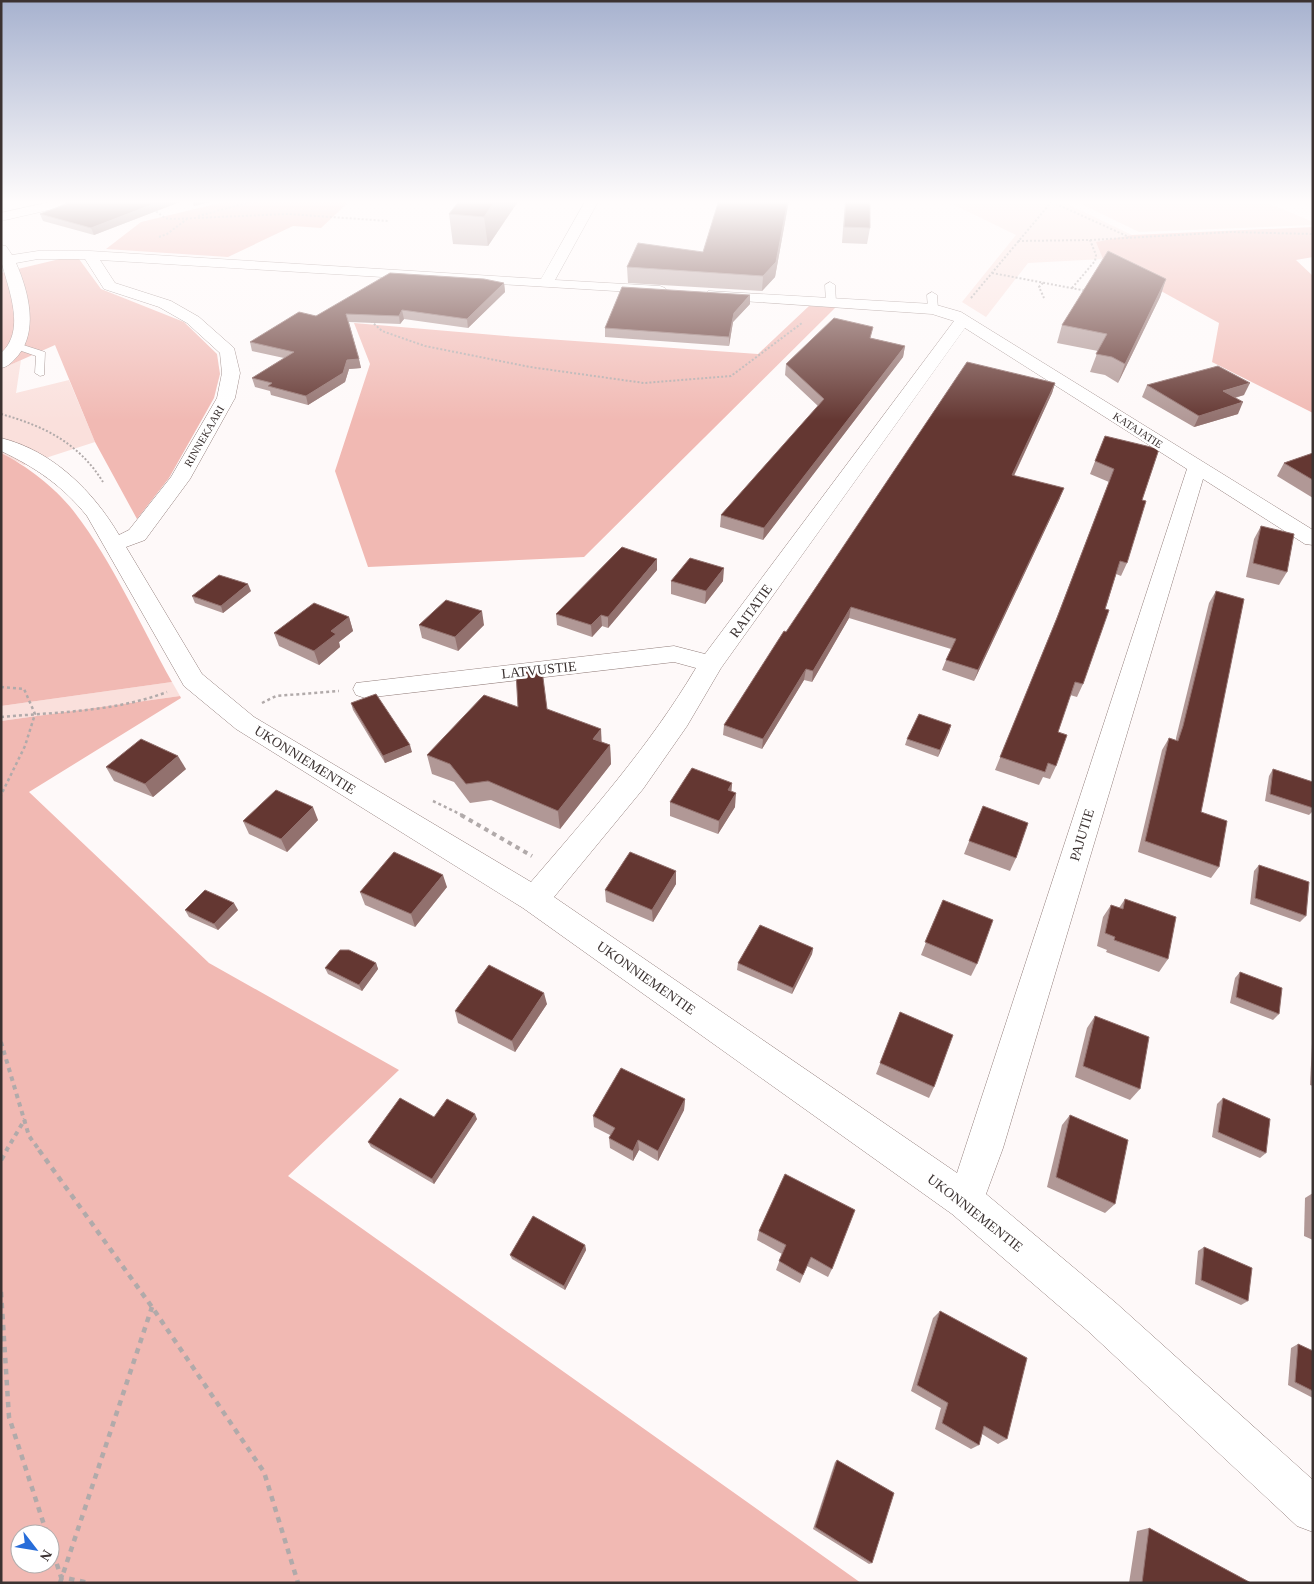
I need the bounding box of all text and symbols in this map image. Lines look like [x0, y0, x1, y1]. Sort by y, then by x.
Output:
street label: RINNEKAARI [182, 403, 226, 469]
street label: KATAJATIE [1111, 410, 1165, 451]
street label: RAITATIE [727, 582, 775, 640]
street label: LATVUSTIE [501, 659, 577, 681]
street label: UKONNIEMENTIE [252, 723, 358, 797]
street label: PAJUTIE [1067, 807, 1097, 863]
street label: UKONNIEMENTIE [594, 938, 698, 1018]
street label: UKONNIEMENTIE [924, 1171, 1026, 1255]
north arrow [10, 1524, 60, 1574]
text: N [37, 1547, 55, 1564]

